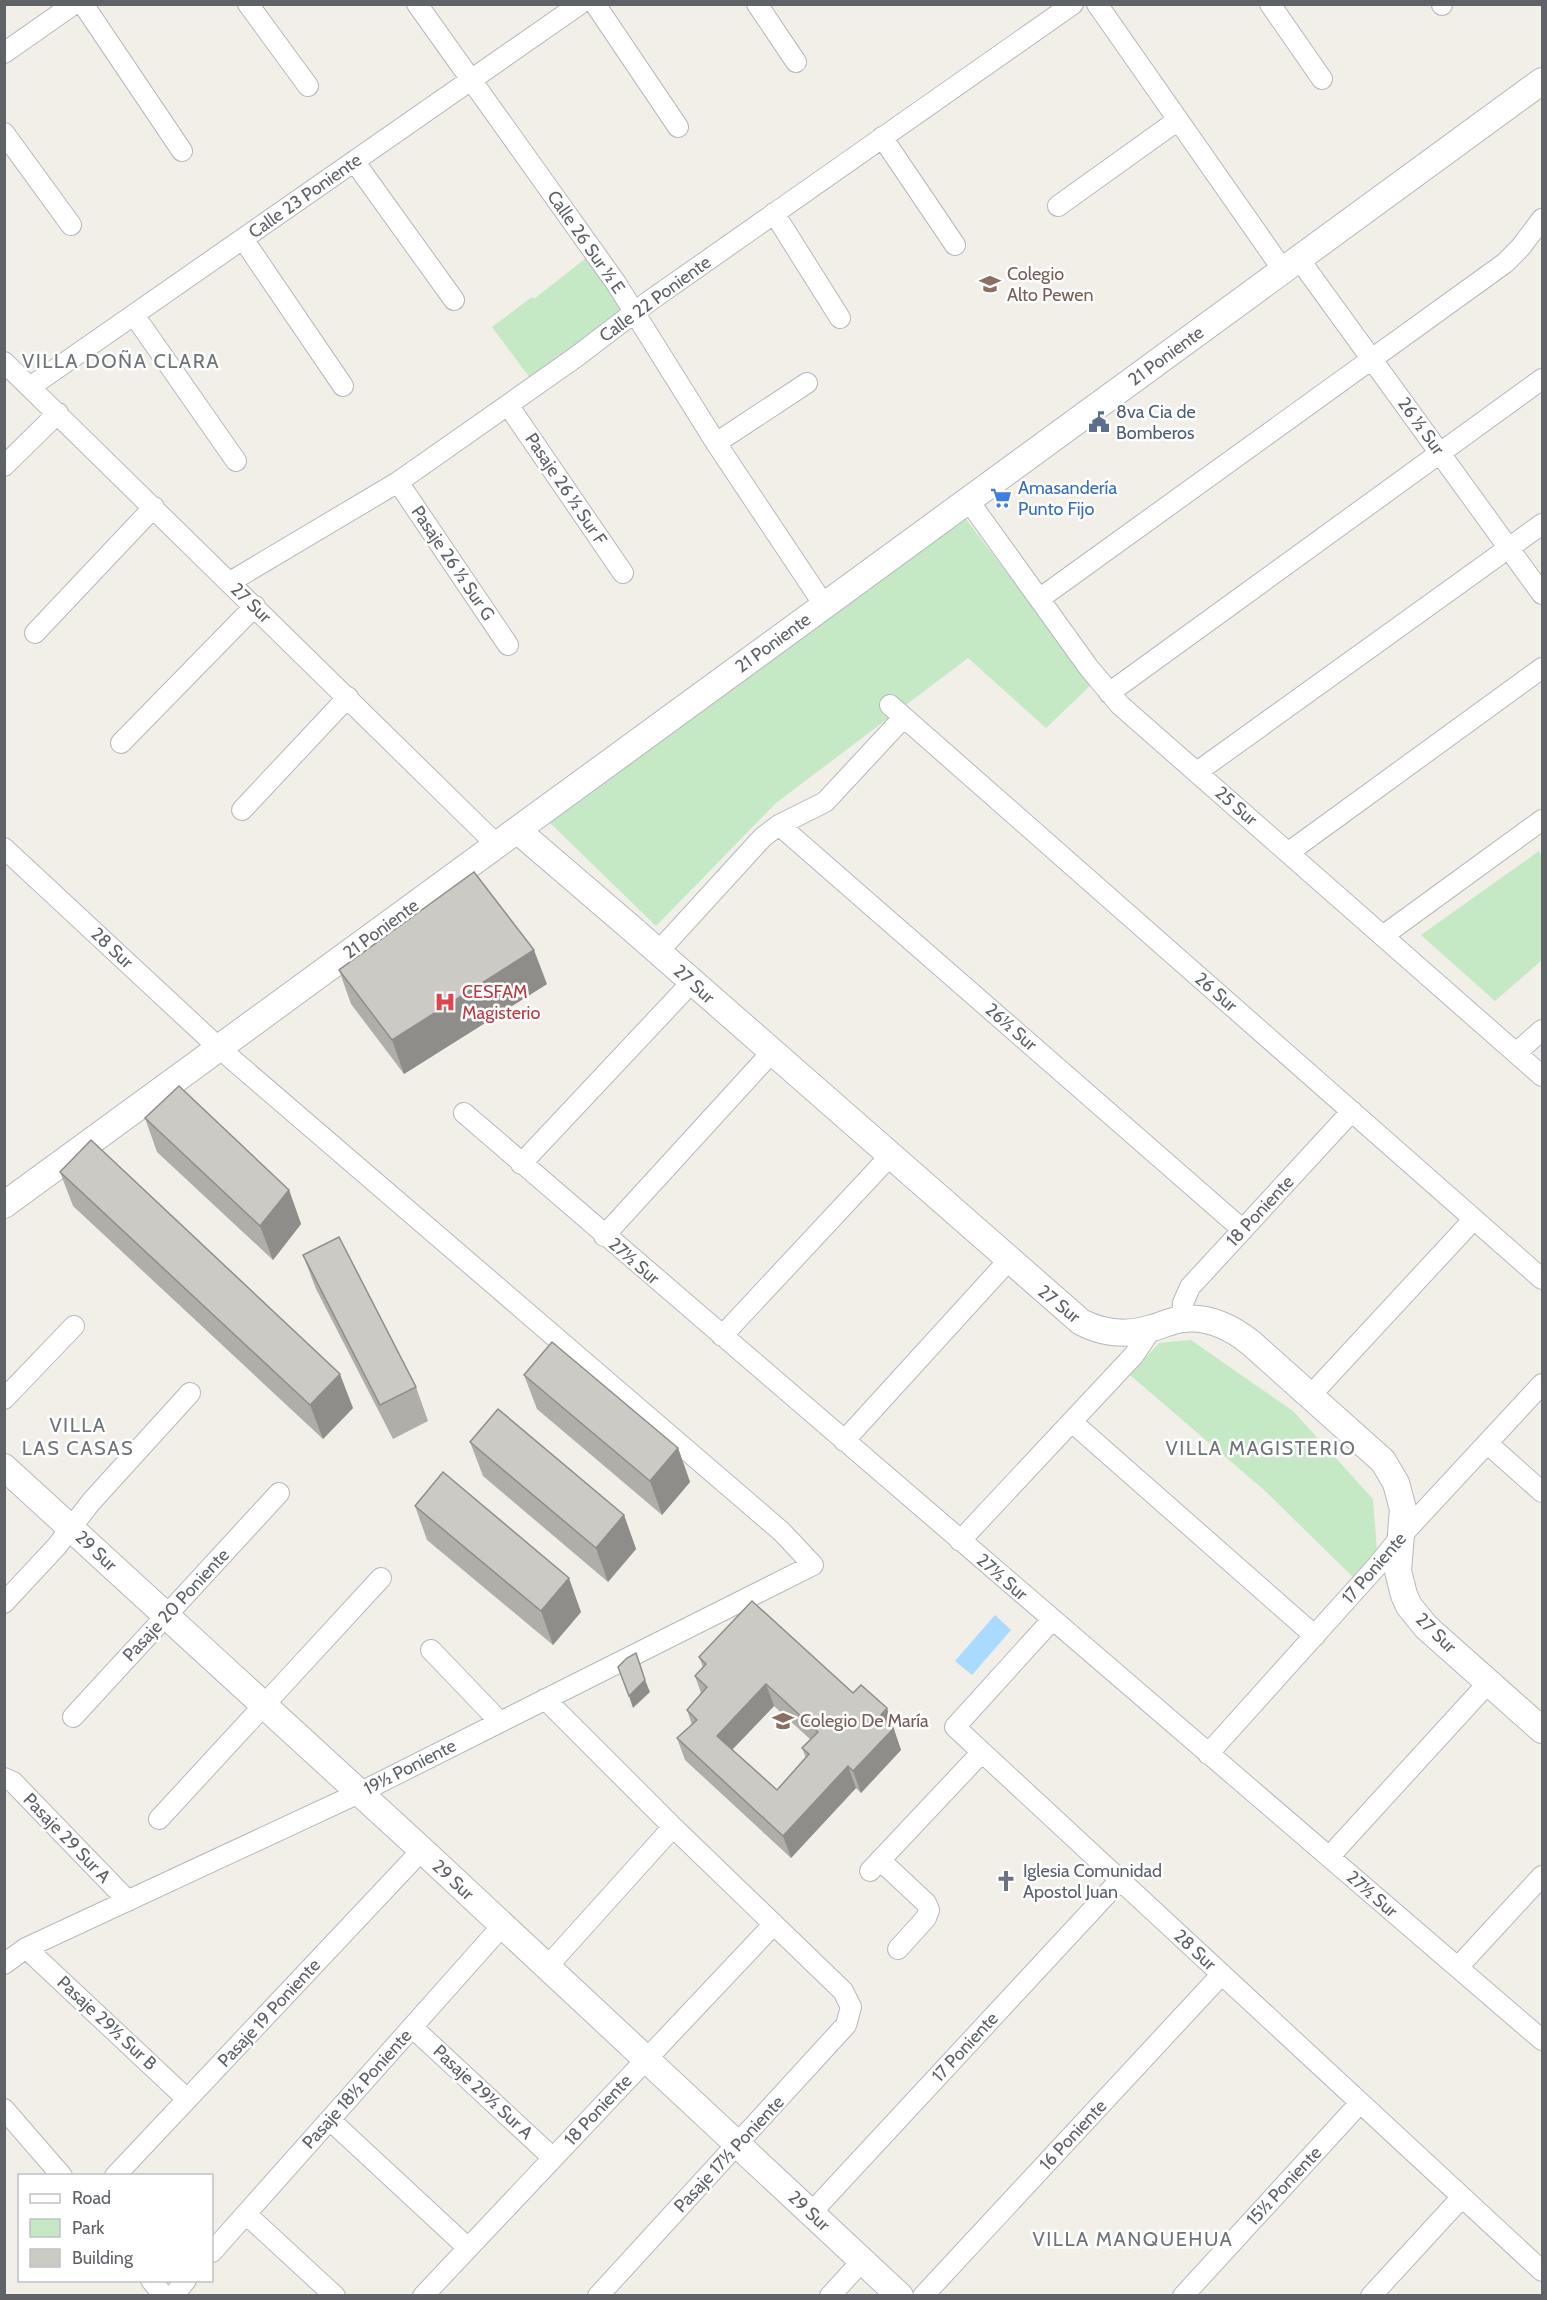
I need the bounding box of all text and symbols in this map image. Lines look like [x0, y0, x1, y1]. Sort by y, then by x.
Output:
street label: Calle 23 Poniente [244, 149, 366, 243]
street label: Calle 26 Sur ½ E [542, 186, 630, 298]
street label: Calle 22 Poniente [595, 251, 715, 347]
place label: Colegio Alto Pewen [1007, 263, 1094, 306]
school or university icon: Colegio Alto Pewen [978, 272, 1002, 296]
street label: 21 Poniente [1124, 321, 1208, 391]
district label: VILLA DOÑA CLARA [22, 349, 220, 373]
street label: 26 ½ Sur [1393, 393, 1449, 459]
place label: 8va Cia de Bomberos [1116, 401, 1196, 444]
public building icon: 8va Cia de Bomberos [1087, 410, 1111, 434]
street label: Pasaje 26 ½ Sur F [520, 429, 612, 550]
place label: Amasandería Punto Fijo [1018, 477, 1117, 520]
supermarket icon: Amasandería Punto Fijo [989, 486, 1013, 510]
street label: Pasaje 26 ½ Sur G [407, 502, 499, 624]
street label: 27 Sur [226, 578, 276, 628]
street label: 21 Poniente [731, 608, 815, 678]
street label: 25 Sur [1210, 782, 1262, 830]
street label: 21 Poniente [339, 894, 423, 964]
street label: 28 Sur [86, 923, 138, 973]
street label: 27 Sur [669, 960, 719, 1008]
street label: 26 Sur [1190, 968, 1242, 1017]
place label: CESFAM Magisterio [462, 981, 540, 1024]
hospital icon: CESFAM Magisterio [433, 990, 457, 1014]
street label: 26½ Sur [981, 999, 1042, 1056]
street label: 18 Poniente [1222, 1171, 1298, 1251]
street label: 27½ Sur [604, 1233, 664, 1289]
street label: 27 Sur [1033, 1280, 1085, 1328]
district label: VILLA LAS CASAS [22, 1413, 134, 1460]
district label: VILLA MAGISTERIO [1165, 1436, 1357, 1460]
street label: 29 Sur [70, 1526, 122, 1576]
street label: 17 Poniente [1337, 1528, 1411, 1608]
street label: Pasaje 20 Poniente [118, 1544, 234, 1666]
street label: 27½ Sur [972, 1549, 1032, 1605]
street label: 27 Sur [1411, 1608, 1461, 1658]
school or university icon: Colegio De María [771, 1709, 795, 1733]
place label: Colegio De María [800, 1710, 929, 1732]
street label: 19½ Poniente [360, 1734, 460, 1800]
street label: Pasaje 29 Sur A [19, 1789, 115, 1887]
street label: 29 Sur [427, 1855, 479, 1905]
place label: Iglesia Comunidad Apostol Juan [1023, 1860, 1162, 1903]
street label: 27½ Sur [1342, 1866, 1402, 1922]
church icon: Iglesia Comunidad Apostol Juan [994, 1869, 1018, 1893]
street label: 28 Sur [1169, 1925, 1221, 1975]
street label: Pasaje 19 Poniente [213, 1954, 325, 2072]
street label: Pasaje 29½ Sur B [53, 1971, 162, 2075]
street label: 17 Poniente [927, 2008, 1003, 2086]
street label: Pasaje 18½ Poniente [298, 2025, 416, 2153]
street label: Pasaje 29½ Sur A [429, 2040, 537, 2144]
street label: 18 Poniente [560, 2070, 636, 2150]
street label: Pasaje 17½ Poniente [669, 2091, 789, 2217]
street label: 16 Poniente [1035, 2095, 1111, 2175]
street label: 15½ Poniente [1242, 2142, 1326, 2230]
legend [18, 2174, 213, 2282]
street label: 29 Sur [783, 2186, 835, 2236]
text: Road [72, 2187, 111, 2209]
text: Park [72, 2217, 105, 2239]
district label: VILLA MANQUEHUA [1033, 2227, 1233, 2251]
text: Building [72, 2247, 134, 2269]

